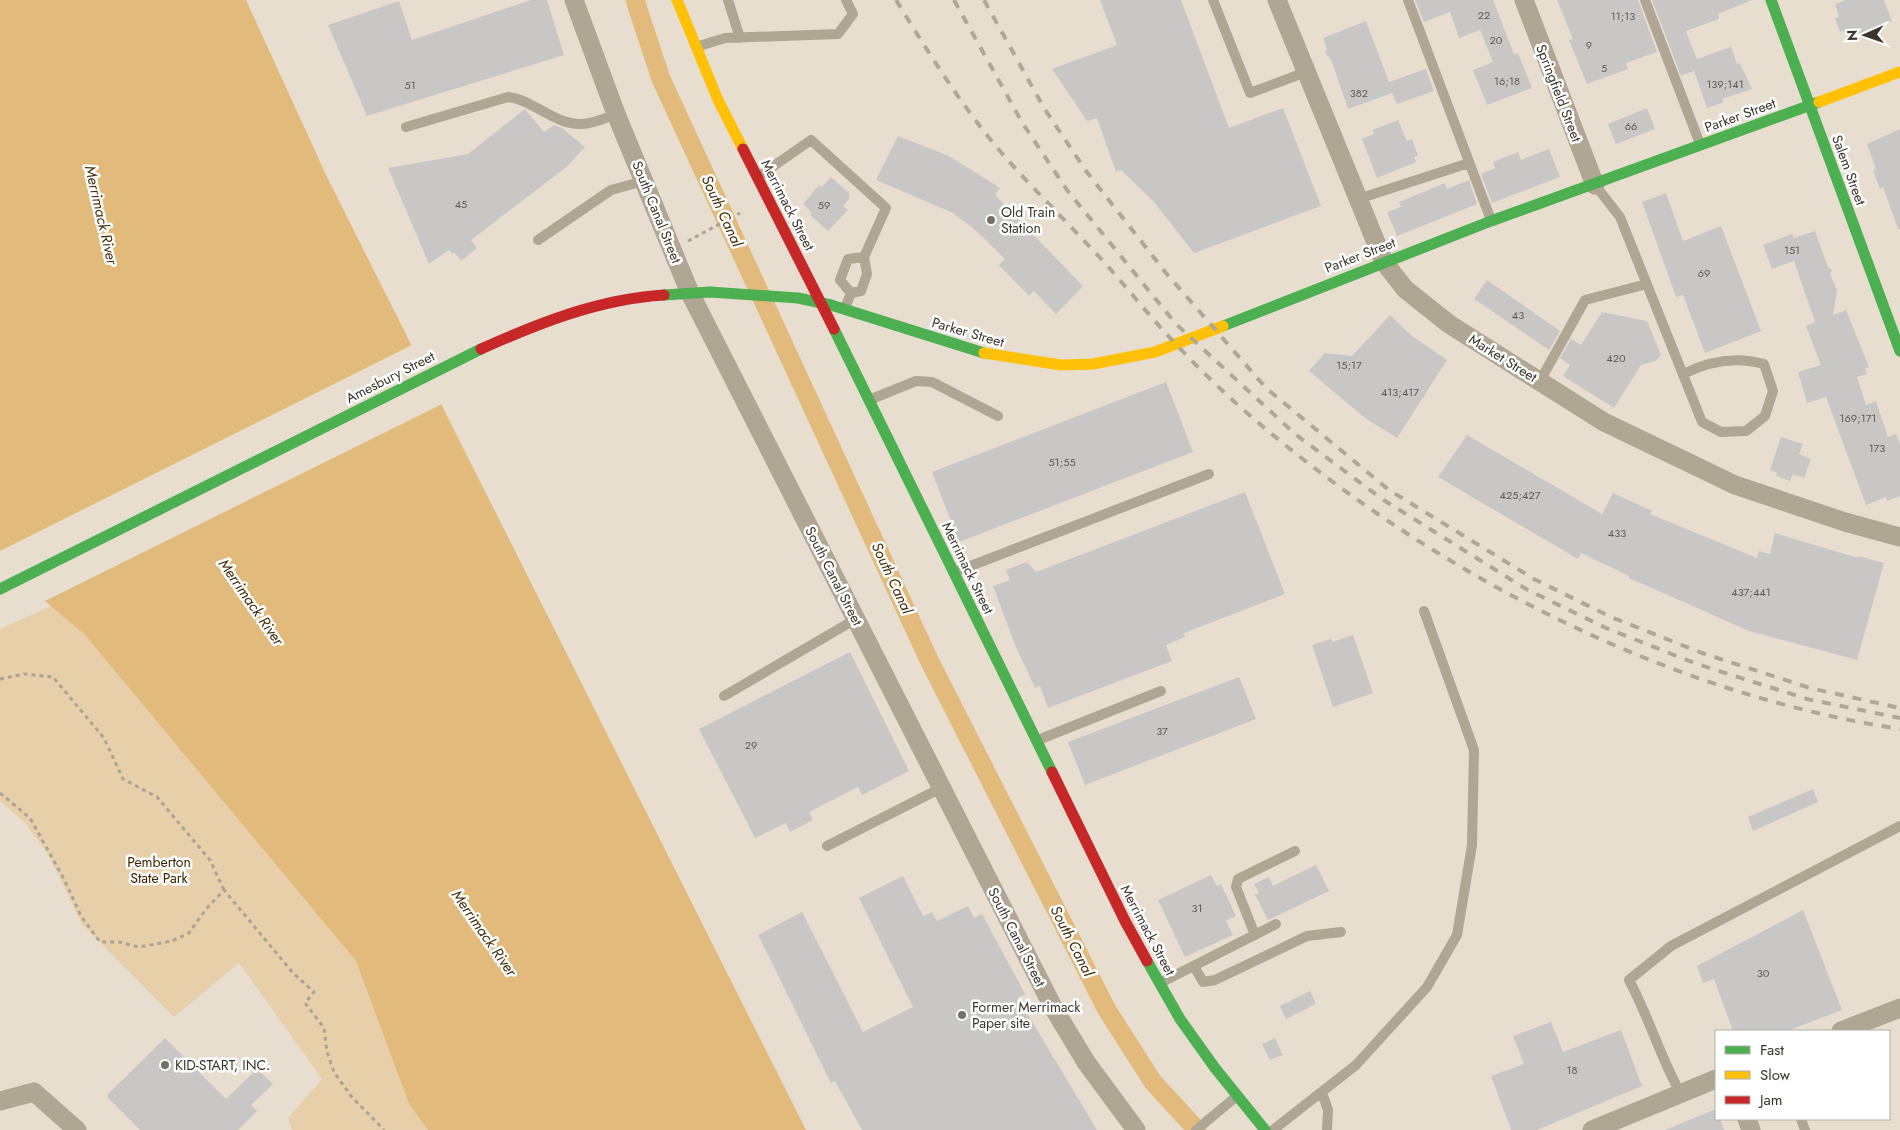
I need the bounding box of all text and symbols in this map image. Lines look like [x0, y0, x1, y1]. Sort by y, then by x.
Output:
house number: 22 [1478, 7, 1490, 23]
house number: 11;13 [1611, 8, 1635, 24]
north arrow [1840, 10, 1890, 60]
text: N [1842, 30, 1862, 41]
house number: 20 [1490, 32, 1503, 48]
house number: 9 [1586, 37, 1592, 53]
street label: Springfield Street [1531, 41, 1587, 145]
house number: 5 [1601, 60, 1607, 76]
house number: 16;18 [1494, 73, 1520, 89]
house number: 139;141 [1706, 76, 1744, 92]
house number: 51 [404, 77, 416, 93]
house number: 382 [1350, 85, 1368, 101]
street label: Parker Street [1702, 93, 1779, 137]
house number: 66 [1625, 118, 1637, 134]
street label: Salem Street [1827, 132, 1871, 208]
street label: Merrimack Street [756, 156, 820, 255]
street label: South Canal Street [627, 158, 687, 267]
water label: Merrimack River [79, 163, 123, 268]
water label: South Canal [696, 172, 748, 251]
house number: 45 [455, 196, 467, 212]
house number: 59 [818, 197, 830, 213]
place label: Old Train Station [1001, 202, 1055, 238]
marker: Old Train Station [985, 214, 997, 226]
street label: Parker Street [1322, 232, 1399, 278]
house number: 151 [1784, 242, 1800, 258]
house number: 69 [1698, 265, 1710, 281]
house number: 43 [1512, 307, 1524, 323]
street label: Parker Street [930, 312, 1007, 352]
street label: Market Street [1465, 329, 1541, 387]
street label: Amesbury Street [342, 346, 438, 408]
house number: 420 [1606, 350, 1626, 366]
house number: 15;17 [1336, 357, 1362, 373]
house number: 413;417 [1381, 384, 1419, 400]
house number: 169;171 [1840, 410, 1876, 426]
house number: 173 [1869, 440, 1885, 456]
house number: 51;55 [1048, 454, 1076, 470]
house number: 425;427 [1500, 487, 1541, 503]
street label: Merrimack Street [937, 519, 999, 618]
street label: South Canal Street [800, 523, 868, 630]
house number: 433 [1608, 525, 1626, 541]
water label: South Canal [866, 539, 918, 618]
water label: Merrimack River [213, 554, 290, 651]
house number: 437;441 [1731, 584, 1771, 600]
house number: 37 [1156, 723, 1168, 739]
house number: 29 [745, 737, 757, 753]
park label: Pemberton State Park [127, 852, 191, 888]
street label: Merrimack Street [1116, 881, 1181, 979]
street label: South Canal Street [983, 884, 1051, 991]
water label: Merrimack River [446, 885, 523, 982]
house number: 31 [1192, 900, 1202, 916]
water label: South Canal [1045, 902, 1100, 981]
house number: 30 [1757, 965, 1770, 981]
place label: Former Merrimack Paper site [972, 997, 1081, 1033]
marker: Former Merrimack Paper site [956, 1009, 968, 1021]
legend [1715, 1030, 1890, 1120]
text: Fast [1760, 1039, 1784, 1061]
place label: KID-START, INC. [175, 1055, 270, 1075]
marker: KID-START, INC. [159, 1059, 171, 1071]
house number: 18 [1567, 1062, 1577, 1078]
text: Slow [1760, 1064, 1791, 1086]
text: Jam [1758, 1089, 1783, 1111]

